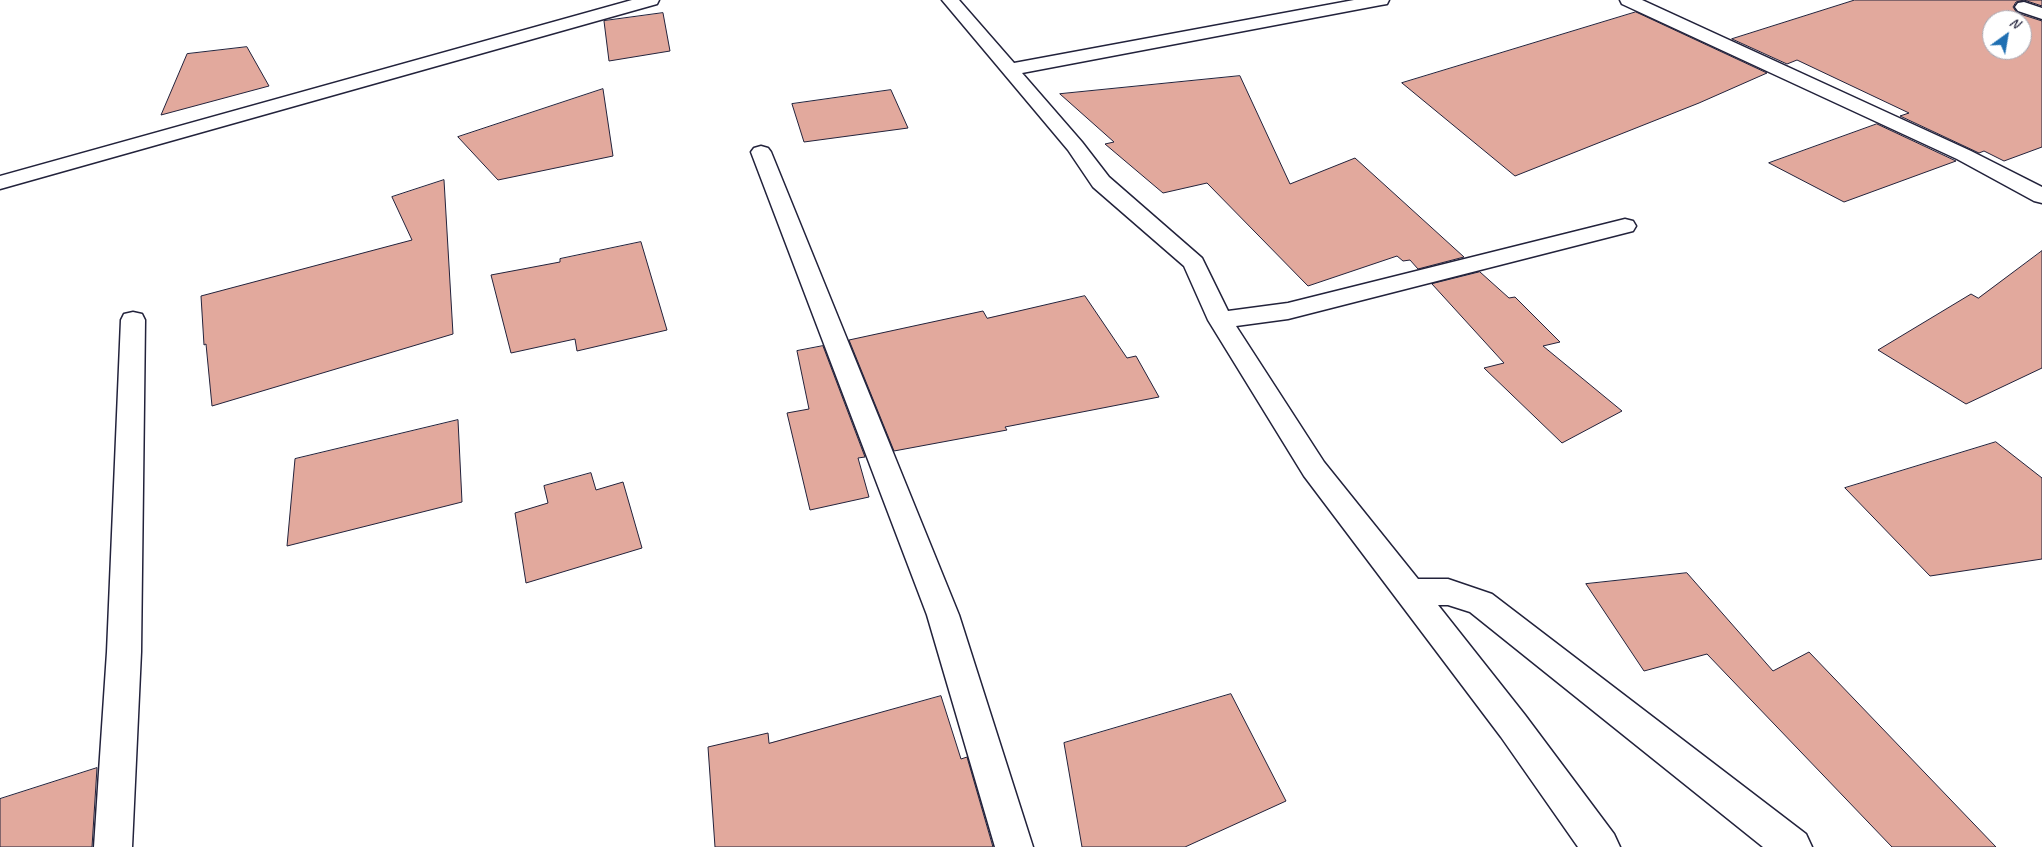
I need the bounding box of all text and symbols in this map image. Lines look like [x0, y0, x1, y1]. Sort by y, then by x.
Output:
north arrow [1982, 10, 2032, 60]
text: N [2006, 13, 2023, 32]

